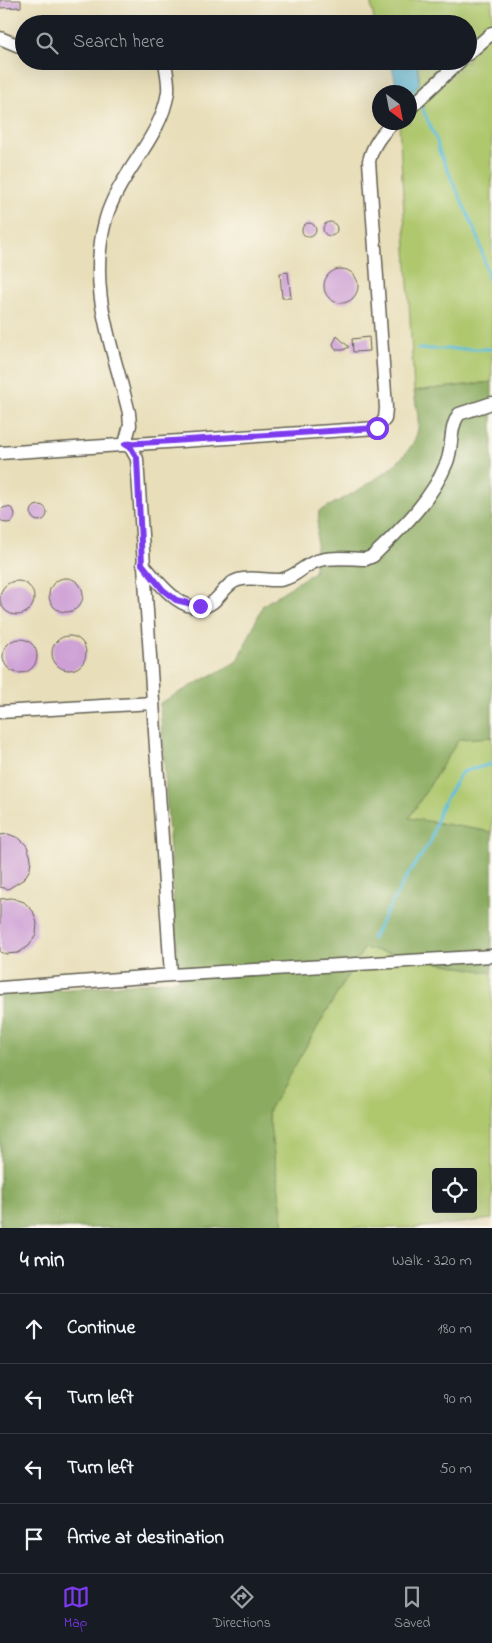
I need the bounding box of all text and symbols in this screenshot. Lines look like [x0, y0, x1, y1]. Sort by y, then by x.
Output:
search box [15, 15, 477, 70]
icon: search [33, 29, 61, 57]
text: Search here [73, 29, 164, 56]
north arrow [372, 85, 417, 130]
route start [366, 417, 389, 440]
route end [189, 595, 212, 618]
map controls [432, 1168, 477, 1213]
button: locate [432, 1168, 477, 1213]
text: 4 min [20, 1246, 64, 1276]
text: Walk · 320 m [392, 1249, 472, 1273]
icon: ahead [20, 1315, 48, 1343]
text: Continue [67, 1315, 135, 1342]
text: 180 m [438, 1317, 472, 1341]
icon: left [20, 1385, 48, 1413]
text: Turn left [67, 1385, 134, 1412]
text: 90 m [444, 1387, 472, 1411]
icon: left [20, 1455, 48, 1483]
text: Turn left [67, 1455, 134, 1482]
text: 50 m [440, 1457, 472, 1481]
icon: arrive [20, 1525, 48, 1553]
text: Arrive at destination [67, 1525, 224, 1552]
tab: Map [62, 1583, 90, 1634]
tab: Directions [213, 1583, 271, 1634]
tab: Saved [394, 1583, 430, 1634]

